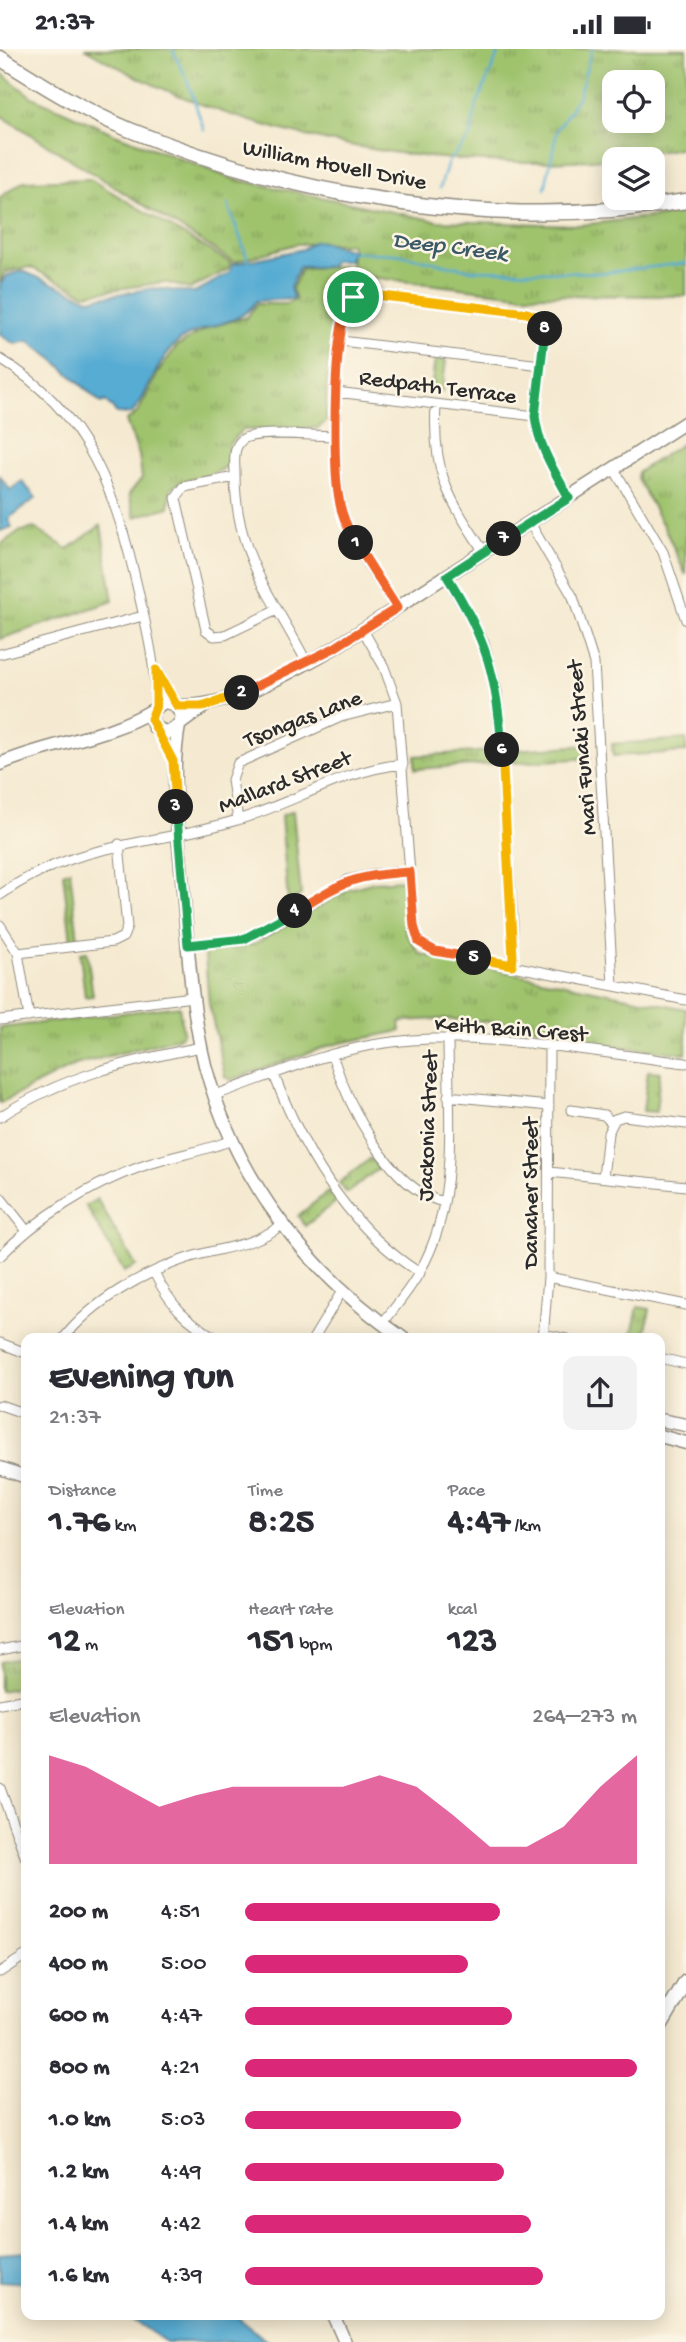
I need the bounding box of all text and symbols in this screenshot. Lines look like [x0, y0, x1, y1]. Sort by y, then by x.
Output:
text: 21:37 [35, 9, 93, 40]
map controls [602, 70, 665, 210]
button: locate [602, 70, 665, 133]
street label: William Hovell Drive [240, 135, 430, 198]
button: layers [602, 147, 665, 210]
water label: Deep Creek [391, 227, 511, 270]
pin [323, 267, 383, 327]
icon: arrive [334, 278, 372, 316]
pin: 8 [528, 311, 562, 347]
text: 8 [539, 317, 550, 340]
street label: Redpath Terrace [357, 365, 519, 412]
pin: 7 [486, 521, 522, 557]
pin: 1 [338, 525, 374, 561]
text: 7 [499, 527, 508, 550]
text: 1 [352, 531, 359, 554]
street label: Mari Funaki Street [562, 657, 605, 836]
pin: 2 [224, 675, 260, 711]
text: 2 [237, 681, 246, 704]
street label: Tsongas Lane [239, 685, 367, 756]
pin: 6 [484, 733, 520, 767]
text: 6 [497, 738, 506, 761]
street label: Mallard Street [215, 745, 357, 821]
pin: 3 [158, 789, 194, 825]
text: 3 [171, 795, 180, 818]
pin: 4 [278, 893, 312, 929]
text: 4 [290, 899, 299, 922]
pin: 5 [456, 941, 491, 975]
text: 5 [469, 946, 479, 969]
street label: Keith Bain Crest [434, 1012, 590, 1049]
street label: Jackonia Street [413, 1049, 446, 1202]
street label: Danaher Street [519, 1116, 546, 1270]
button: share [563, 1356, 637, 1430]
text: Evening run [49, 1357, 233, 1401]
text: 21:37 [49, 1405, 101, 1432]
text: Distance [49, 1480, 116, 1503]
text: Time [248, 1480, 283, 1503]
text: Pace [448, 1480, 485, 1503]
text: 1.76 [49, 1503, 110, 1544]
text: 8:25 [248, 1503, 314, 1544]
text: 4:47 [448, 1503, 510, 1544]
text: km [110, 1515, 137, 1538]
text: /km [510, 1515, 541, 1538]
text: Elevation [49, 1599, 125, 1622]
text: Heart rate [248, 1599, 333, 1622]
text: kcal [448, 1599, 477, 1622]
text: 12 [49, 1622, 80, 1663]
text: 151 [248, 1622, 295, 1663]
text: 123 [448, 1622, 497, 1663]
text: m [80, 1634, 98, 1657]
text: bpm [295, 1634, 332, 1657]
text: Elevation [49, 1704, 140, 1731]
text: 264–273 m [532, 1704, 637, 1731]
text: 200 m [49, 1899, 108, 1926]
text: 4:51 [161, 1899, 201, 1926]
text: 400 m [49, 1951, 108, 1978]
text: 5:00 [161, 1951, 206, 1978]
text: 600 m [49, 2003, 109, 2030]
text: 4:47 [161, 2003, 202, 2030]
text: 800 m [49, 2055, 110, 2082]
text: 4:21 [161, 2055, 200, 2082]
text: 1.0 km [49, 2107, 111, 2134]
text: 5:03 [161, 2107, 205, 2134]
text: 1.2 km [49, 2159, 109, 2186]
text: 4:49 [161, 2159, 202, 2186]
text: 1.4 km [49, 2211, 108, 2238]
text: 4:42 [161, 2211, 201, 2238]
text: 1.6 km [49, 2263, 109, 2290]
text: 4:39 [161, 2263, 203, 2290]

